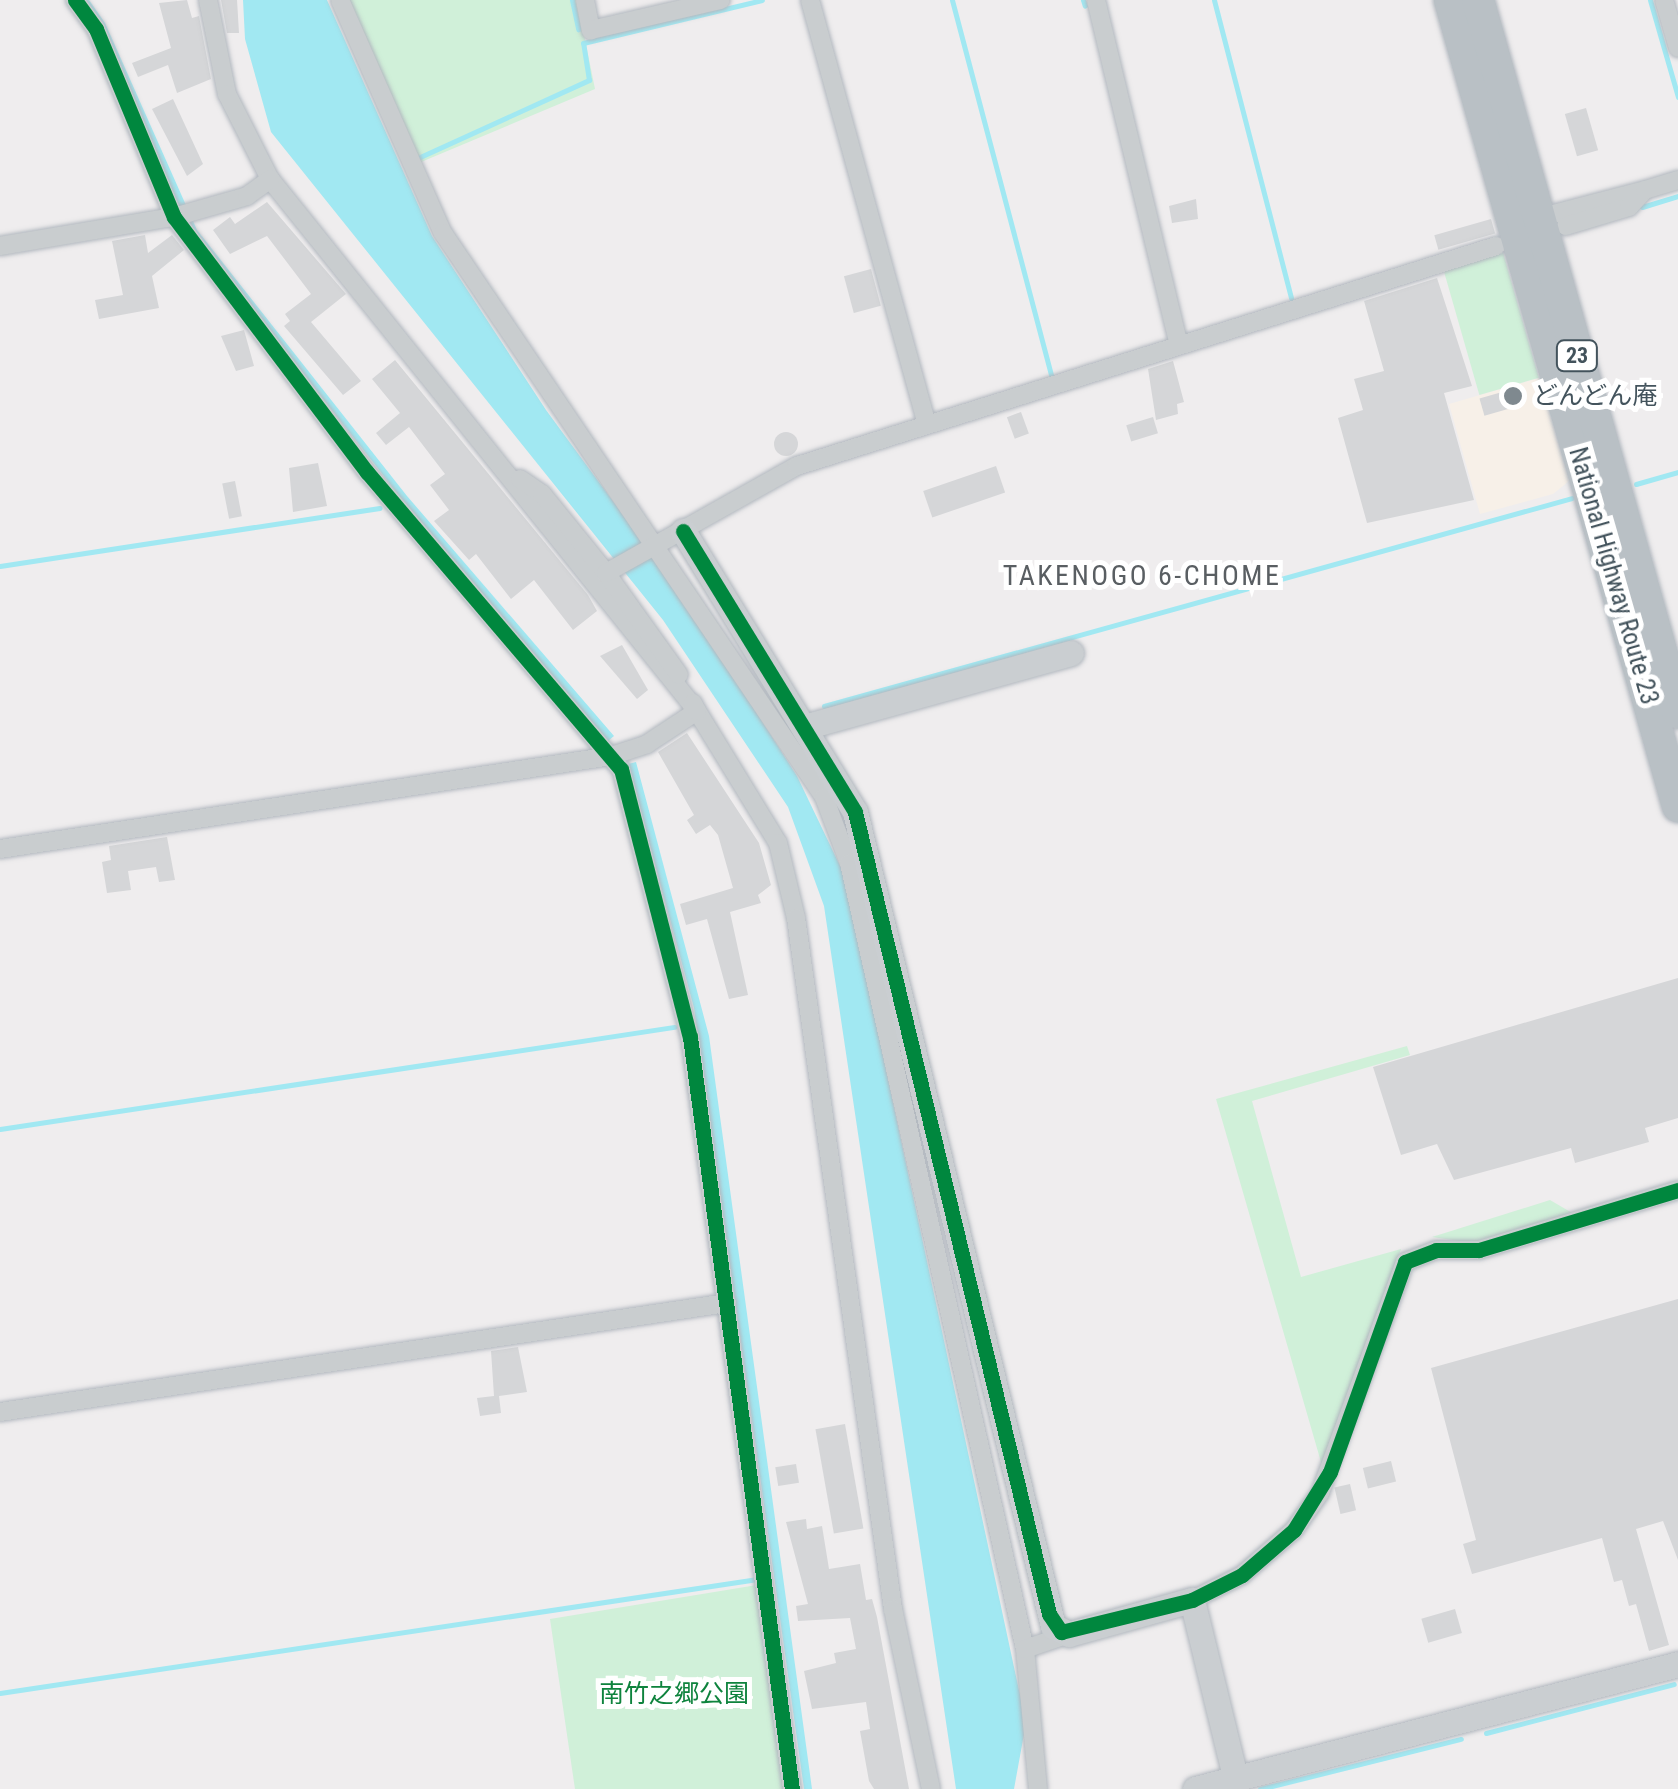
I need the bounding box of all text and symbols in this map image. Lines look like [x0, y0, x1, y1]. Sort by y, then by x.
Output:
road number: 23 [1554, 339, 1600, 373]
place label: どんどん庵 [1533, 381, 1658, 411]
marker: どんどん庵 [1502, 385, 1524, 407]
street label: National Highway Route 23 [1562, 444, 1664, 708]
district label: TAKENOGO 6-CHOME [1003, 559, 1281, 593]
park label: 南竹之郷公園 [599, 1679, 749, 1709]

